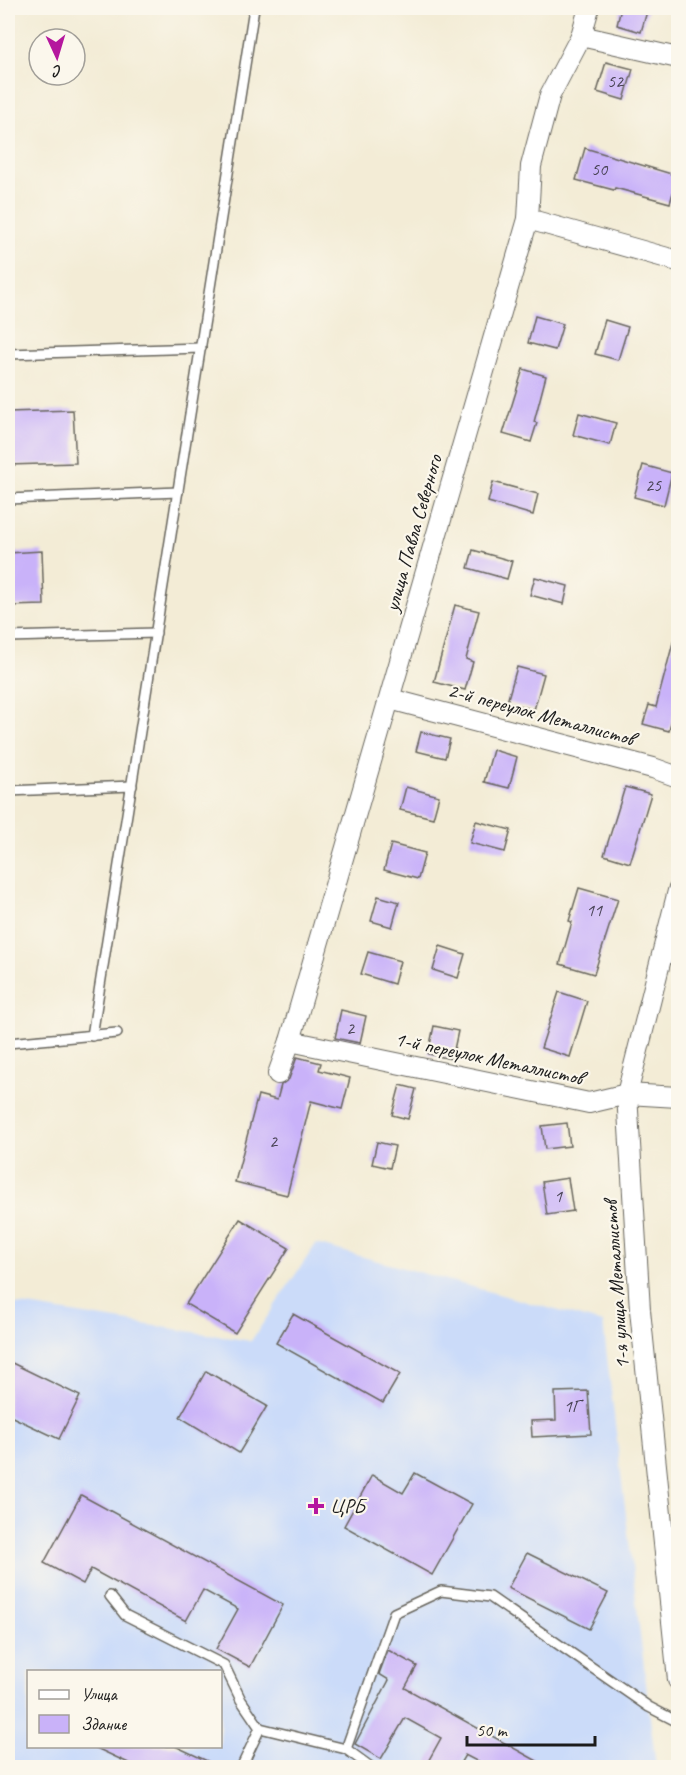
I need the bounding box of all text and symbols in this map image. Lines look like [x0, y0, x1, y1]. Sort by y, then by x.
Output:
north arrow [27, 27, 87, 87]
text: С [51, 61, 63, 81]
house number: 52 [607, 70, 625, 92]
house number: 50 [591, 158, 609, 180]
street label: улица Павла Северного [378, 450, 448, 616]
house number: 25 [645, 474, 662, 496]
street label: 2-й переулок Металлистов [445, 677, 641, 753]
house number: 11 [586, 899, 603, 921]
house number: 2 [346, 1017, 356, 1039]
street label: 1-й переулок Металлистов [393, 1025, 590, 1092]
house number: 2 [269, 1130, 279, 1152]
house number: 1 [554, 1185, 563, 1207]
street label: 1-я улица Металлистов [597, 1196, 635, 1370]
house number: 1Г [564, 1395, 584, 1417]
place label: ЦРБ [330, 1493, 368, 1519]
marker: ЦРБ [307, 1497, 325, 1515]
legend [27, 1670, 222, 1748]
text: Улица [81, 1683, 118, 1705]
scale bar [467, 1709, 594, 1747]
text: Здание [81, 1713, 127, 1735]
text: 50 m [476, 1719, 509, 1741]

